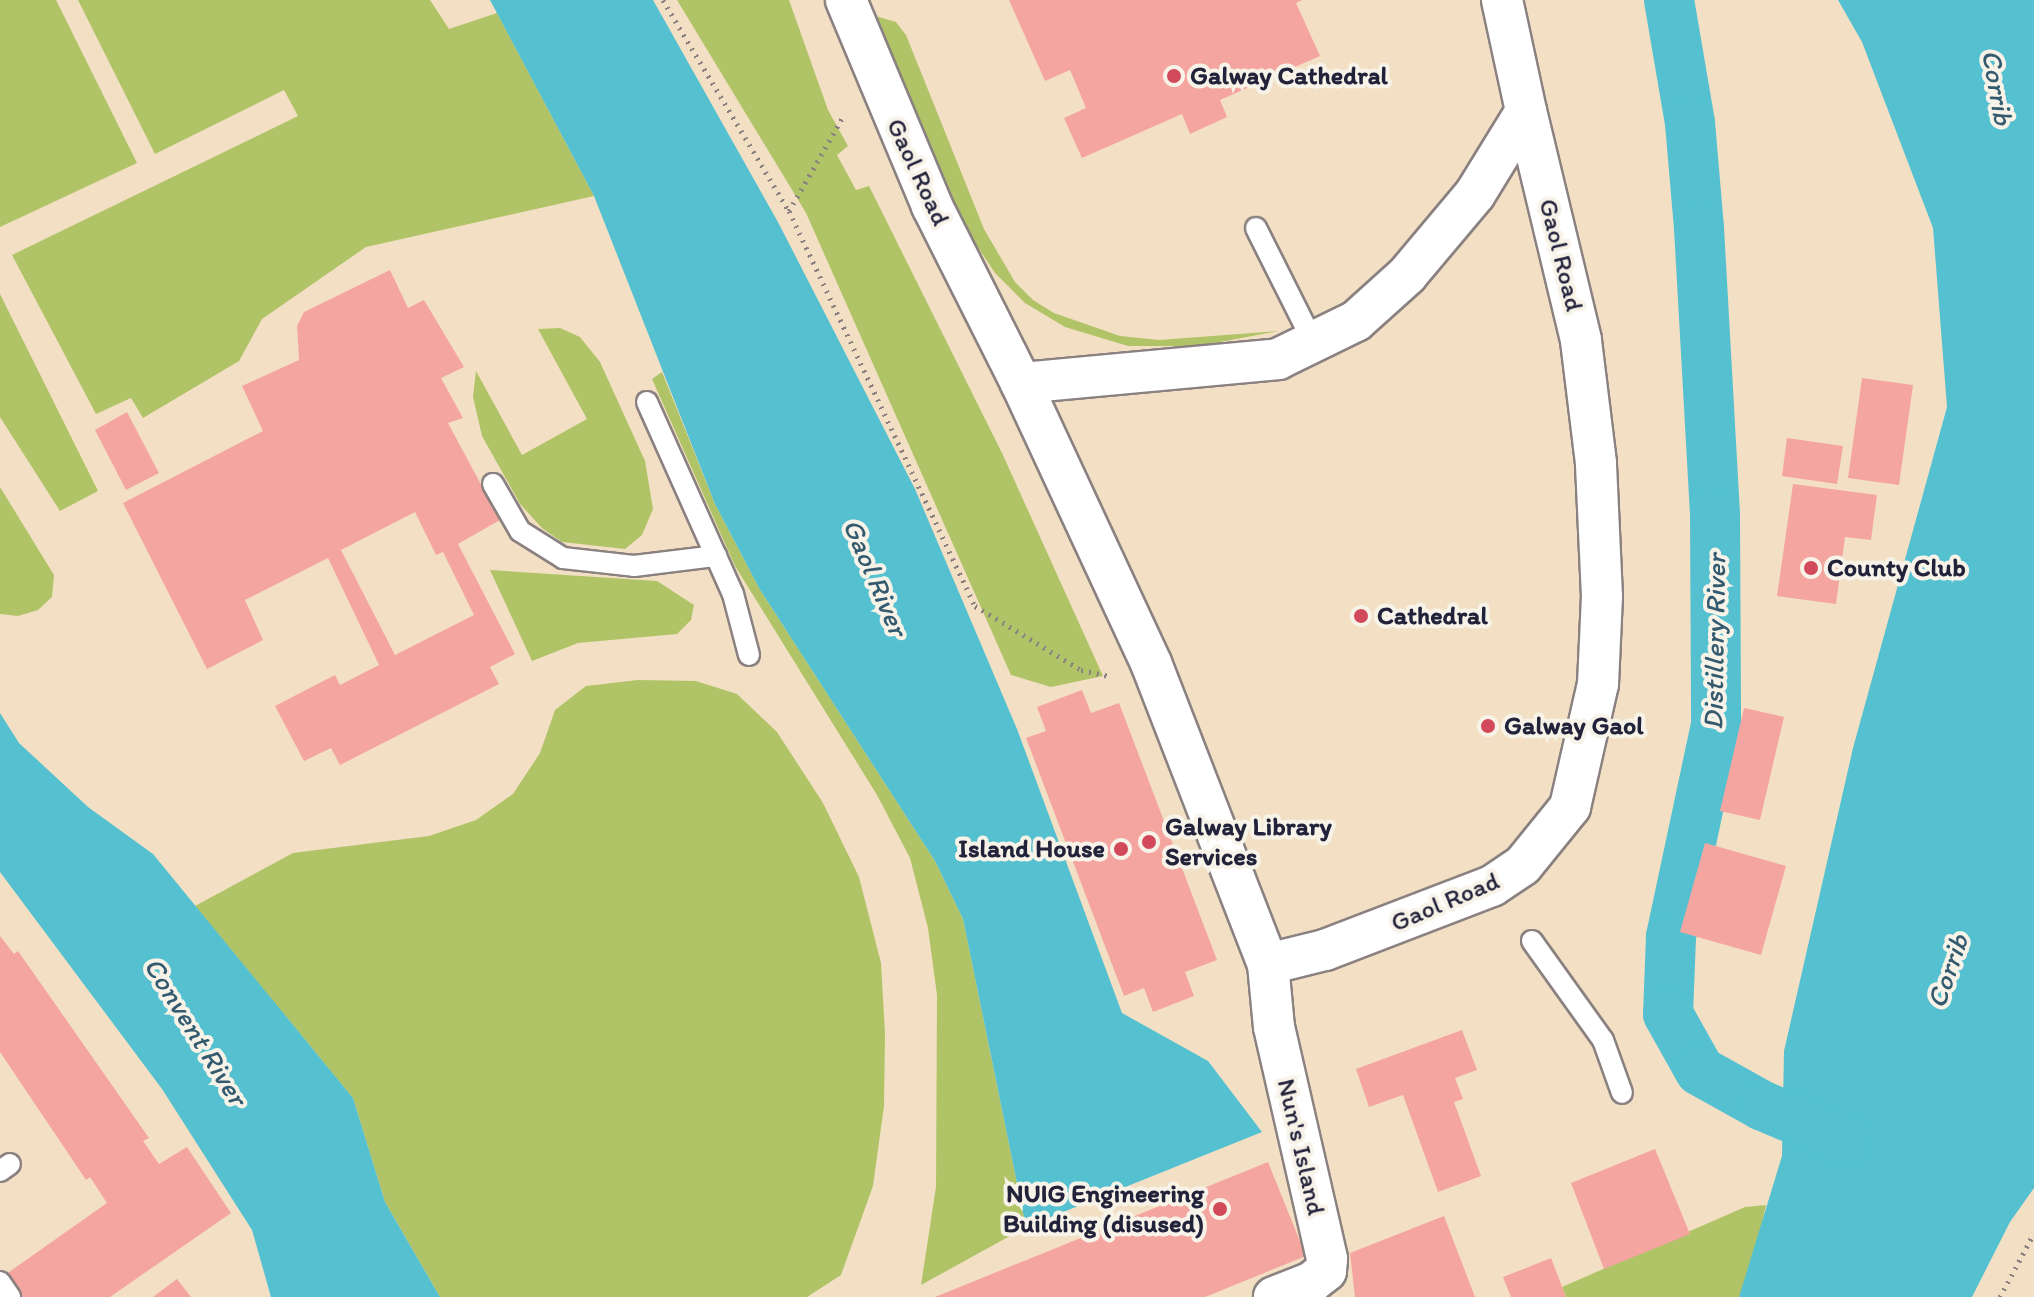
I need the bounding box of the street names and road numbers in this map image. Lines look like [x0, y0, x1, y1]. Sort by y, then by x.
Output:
street label: Gaol Road [880, 114, 956, 230]
street label: Gaol Road [1532, 196, 1590, 314]
street label: Gaol Road [1386, 865, 1504, 939]
street label: Nun's Island [1270, 1075, 1332, 1219]

